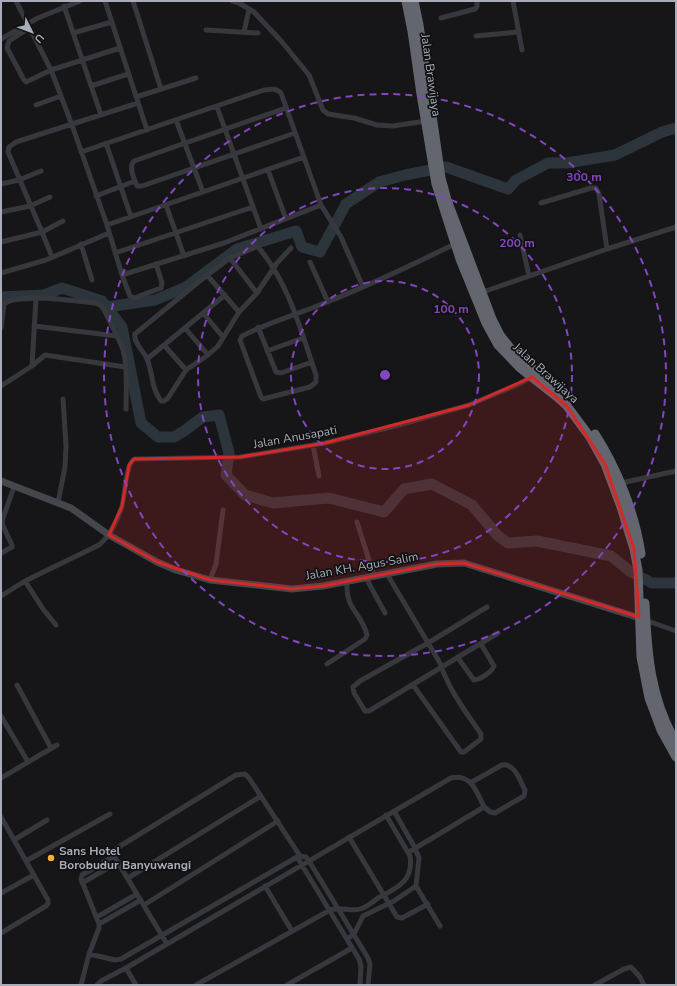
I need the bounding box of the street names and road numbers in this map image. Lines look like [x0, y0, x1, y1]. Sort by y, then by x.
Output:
street label: Jalan Brawijaya [417, 32, 445, 117]
street label: Jalan Brawijaya [509, 339, 582, 407]
street label: Jalan Anusapati [251, 422, 338, 452]
street label: Jalan KH. Agus Salim [303, 548, 420, 584]

